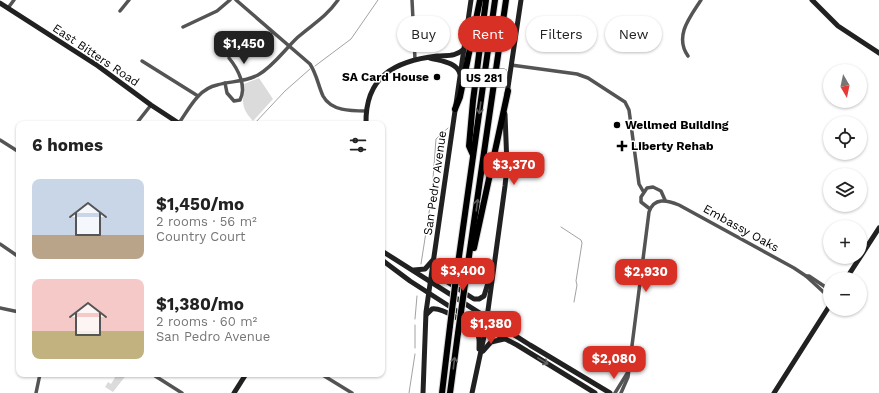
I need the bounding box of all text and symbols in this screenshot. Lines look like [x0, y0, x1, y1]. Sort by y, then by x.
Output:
chip: Buy [397, 16, 450, 52]
chip: Rent [458, 16, 518, 52]
chip: Filters [526, 16, 597, 52]
chip: New [605, 16, 662, 52]
street label: East Bitters Road [50, 21, 142, 89]
pin: $1,450 [211, 31, 277, 65]
text: $1,450 [223, 36, 265, 51]
north arrow [823, 64, 867, 108]
map controls [823, 64, 867, 316]
road number: US 281 [461, 69, 507, 87]
place label: SA Card House [342, 70, 429, 84]
marker: SA Card House [432, 72, 442, 82]
one-way arrow [476, 101, 484, 114]
button: locate [823, 116, 867, 160]
place label: Wellmed Building [625, 118, 729, 132]
marker: Wellmed Building [612, 120, 622, 130]
street label: San Pedro Avenue [421, 130, 449, 236]
icon: filters [347, 134, 369, 156]
text: 6 homes [32, 135, 103, 155]
place label: Liberty Rehab [631, 139, 714, 153]
marker: Liberty Rehab [616, 140, 628, 152]
pin: $3,370 [481, 152, 547, 186]
text: $3,370 [492, 157, 536, 172]
button: layers [823, 168, 867, 212]
text: $1,450/mo [156, 194, 244, 214]
icon: home [64, 195, 112, 243]
one-way arrow [473, 199, 481, 212]
street label: Embassy Oaks [701, 201, 781, 255]
text: 2 rooms · 56 m² [156, 214, 257, 229]
button: + [823, 220, 867, 264]
text: Country Court [156, 229, 245, 244]
pin: $3,400 [430, 258, 496, 292]
pin: $2,930 [613, 259, 679, 293]
text: $3,400 [441, 263, 485, 278]
text: $2,930 [624, 264, 668, 279]
button: − [823, 272, 867, 316]
text: $1,380/mo [156, 294, 244, 314]
icon: home [64, 295, 112, 343]
pin: $1,380 [458, 311, 524, 345]
text: 2 rooms · 60 m² [156, 314, 257, 329]
text: $1,380 [470, 316, 512, 331]
text: San Pedro Avenue [156, 329, 270, 344]
pin: $2,080 [581, 346, 647, 380]
text: $2,080 [592, 351, 636, 366]
one-way arrow [450, 357, 458, 370]
one-way arrow [537, 358, 549, 366]

